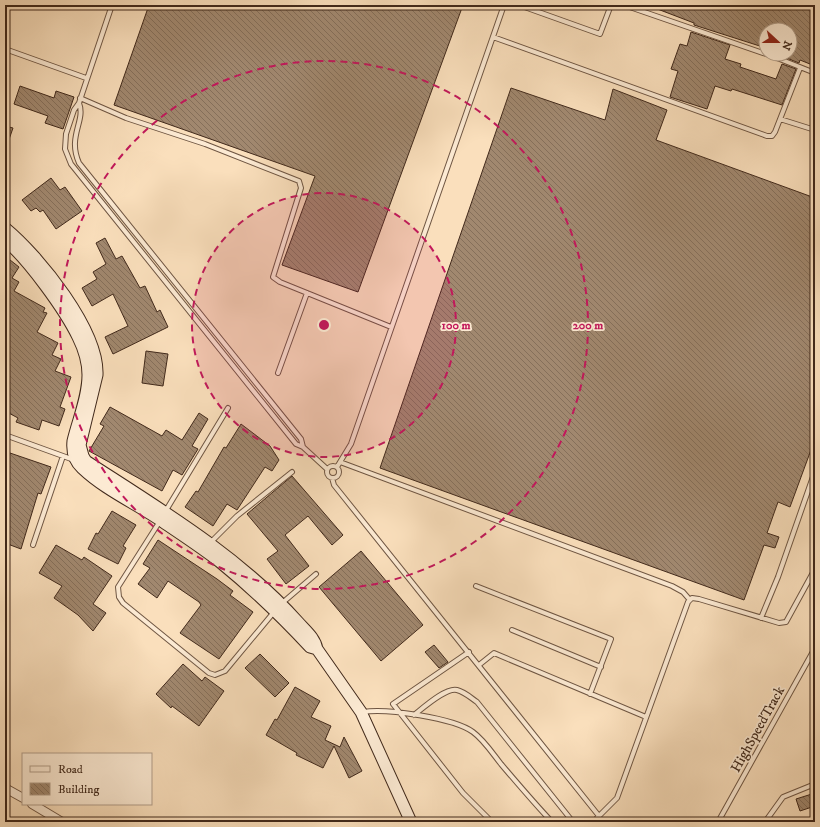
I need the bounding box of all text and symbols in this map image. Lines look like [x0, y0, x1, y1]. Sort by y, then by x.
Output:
north arrow [758, 22, 798, 62]
text: N [778, 39, 795, 52]
centre of rings [317, 318, 331, 332]
text: 100 m [442, 318, 470, 333]
text: 200 m [573, 318, 603, 333]
street label: HighSpeedTrack [727, 683, 789, 776]
legend [22, 753, 152, 805]
text: Road [58, 762, 83, 777]
text: Building [58, 782, 99, 797]

